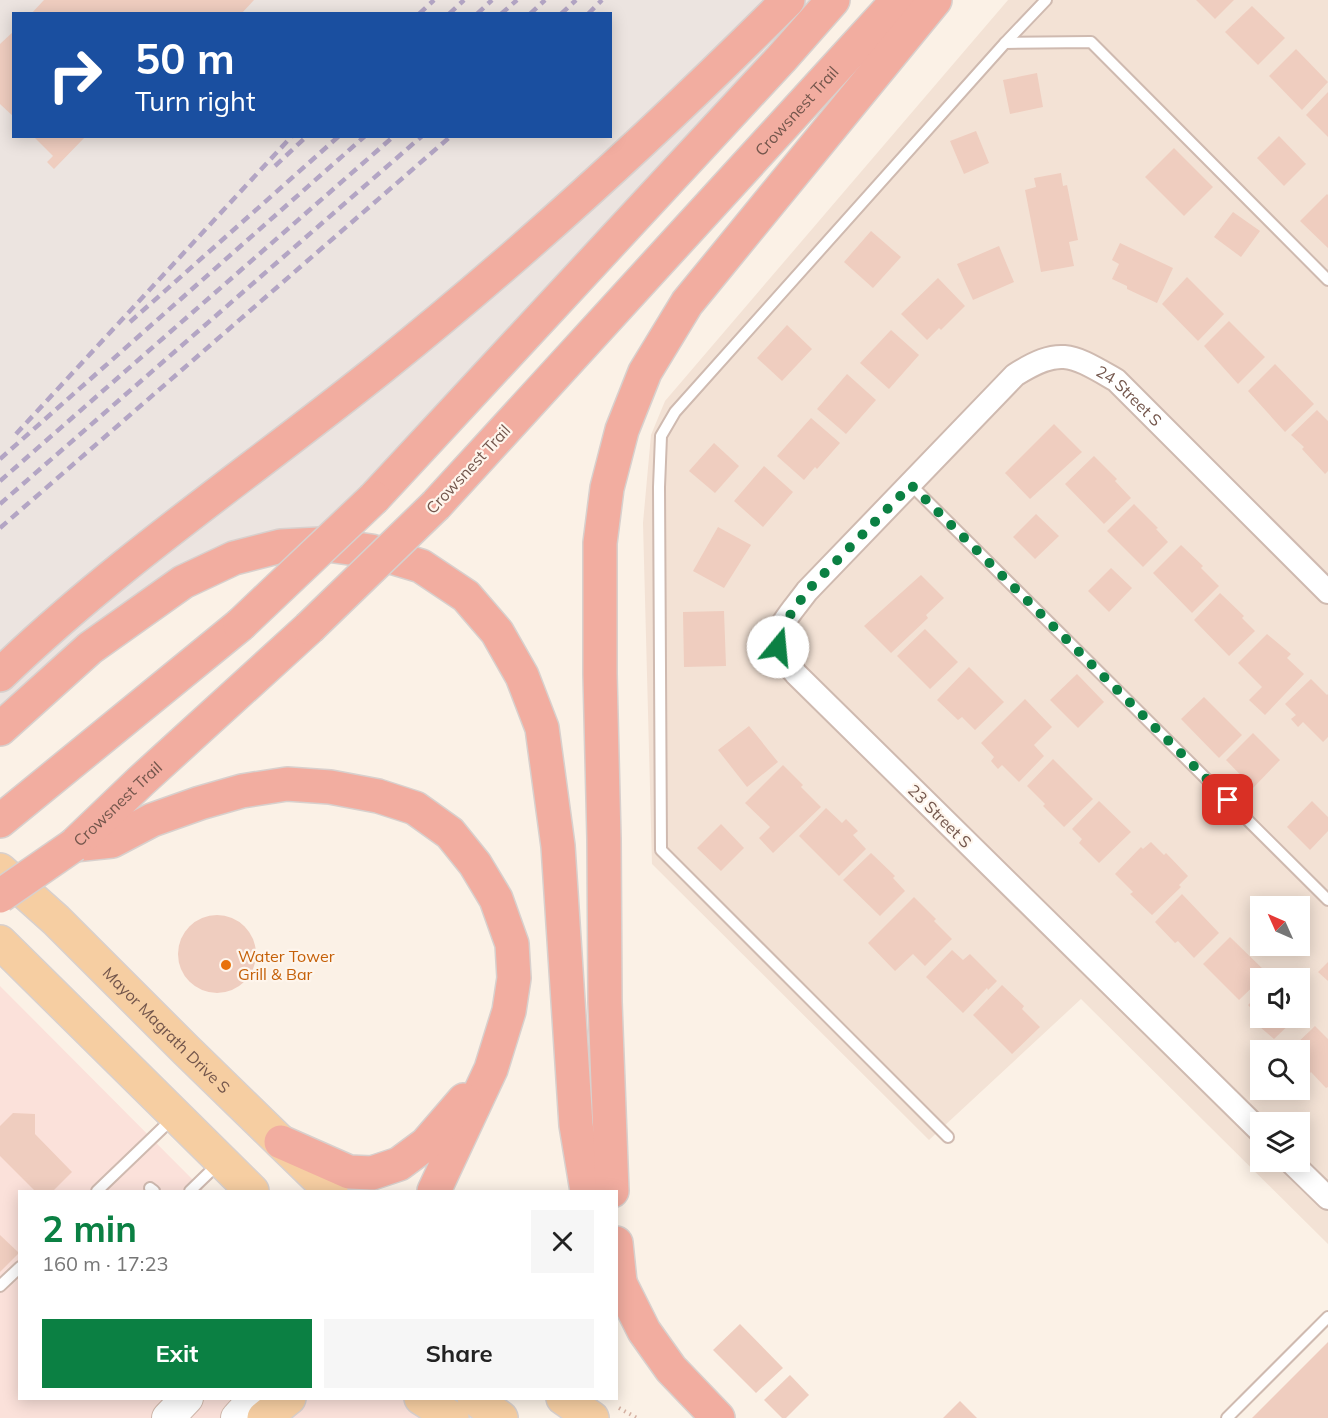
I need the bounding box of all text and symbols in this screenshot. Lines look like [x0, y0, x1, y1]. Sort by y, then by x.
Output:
text: 50 m [135, 32, 235, 85]
icon: right [36, 36, 114, 114]
street label: Crowsnest Trail [750, 62, 842, 160]
text: Turn right [135, 84, 255, 118]
street label: 24 Street S [1093, 361, 1166, 430]
street label: Crowsnest Trail [422, 420, 514, 518]
position arrow [746, 615, 810, 679]
street label: Crowsnest Trail [69, 757, 166, 850]
pin [1202, 774, 1253, 825]
street label: 23 Street S [904, 780, 976, 852]
icon: arrive [1211, 783, 1244, 816]
north arrow [1250, 896, 1310, 956]
map controls [1250, 896, 1310, 1172]
place label: Water Tower Grill & Bar [238, 946, 335, 984]
marker: Water Tower Grill & Bar [219, 958, 233, 972]
street label: Mayor Magrath Drive S [99, 963, 234, 1097]
button: sound [1250, 968, 1310, 1028]
button: search [1250, 1040, 1310, 1100]
button: layers [1250, 1112, 1310, 1172]
text: 2 min [42, 1206, 137, 1251]
button: close [531, 1210, 594, 1273]
text: 160 m · 17:23 [42, 1251, 168, 1276]
button: Exit [42, 1319, 312, 1388]
button: Share [324, 1319, 594, 1388]

